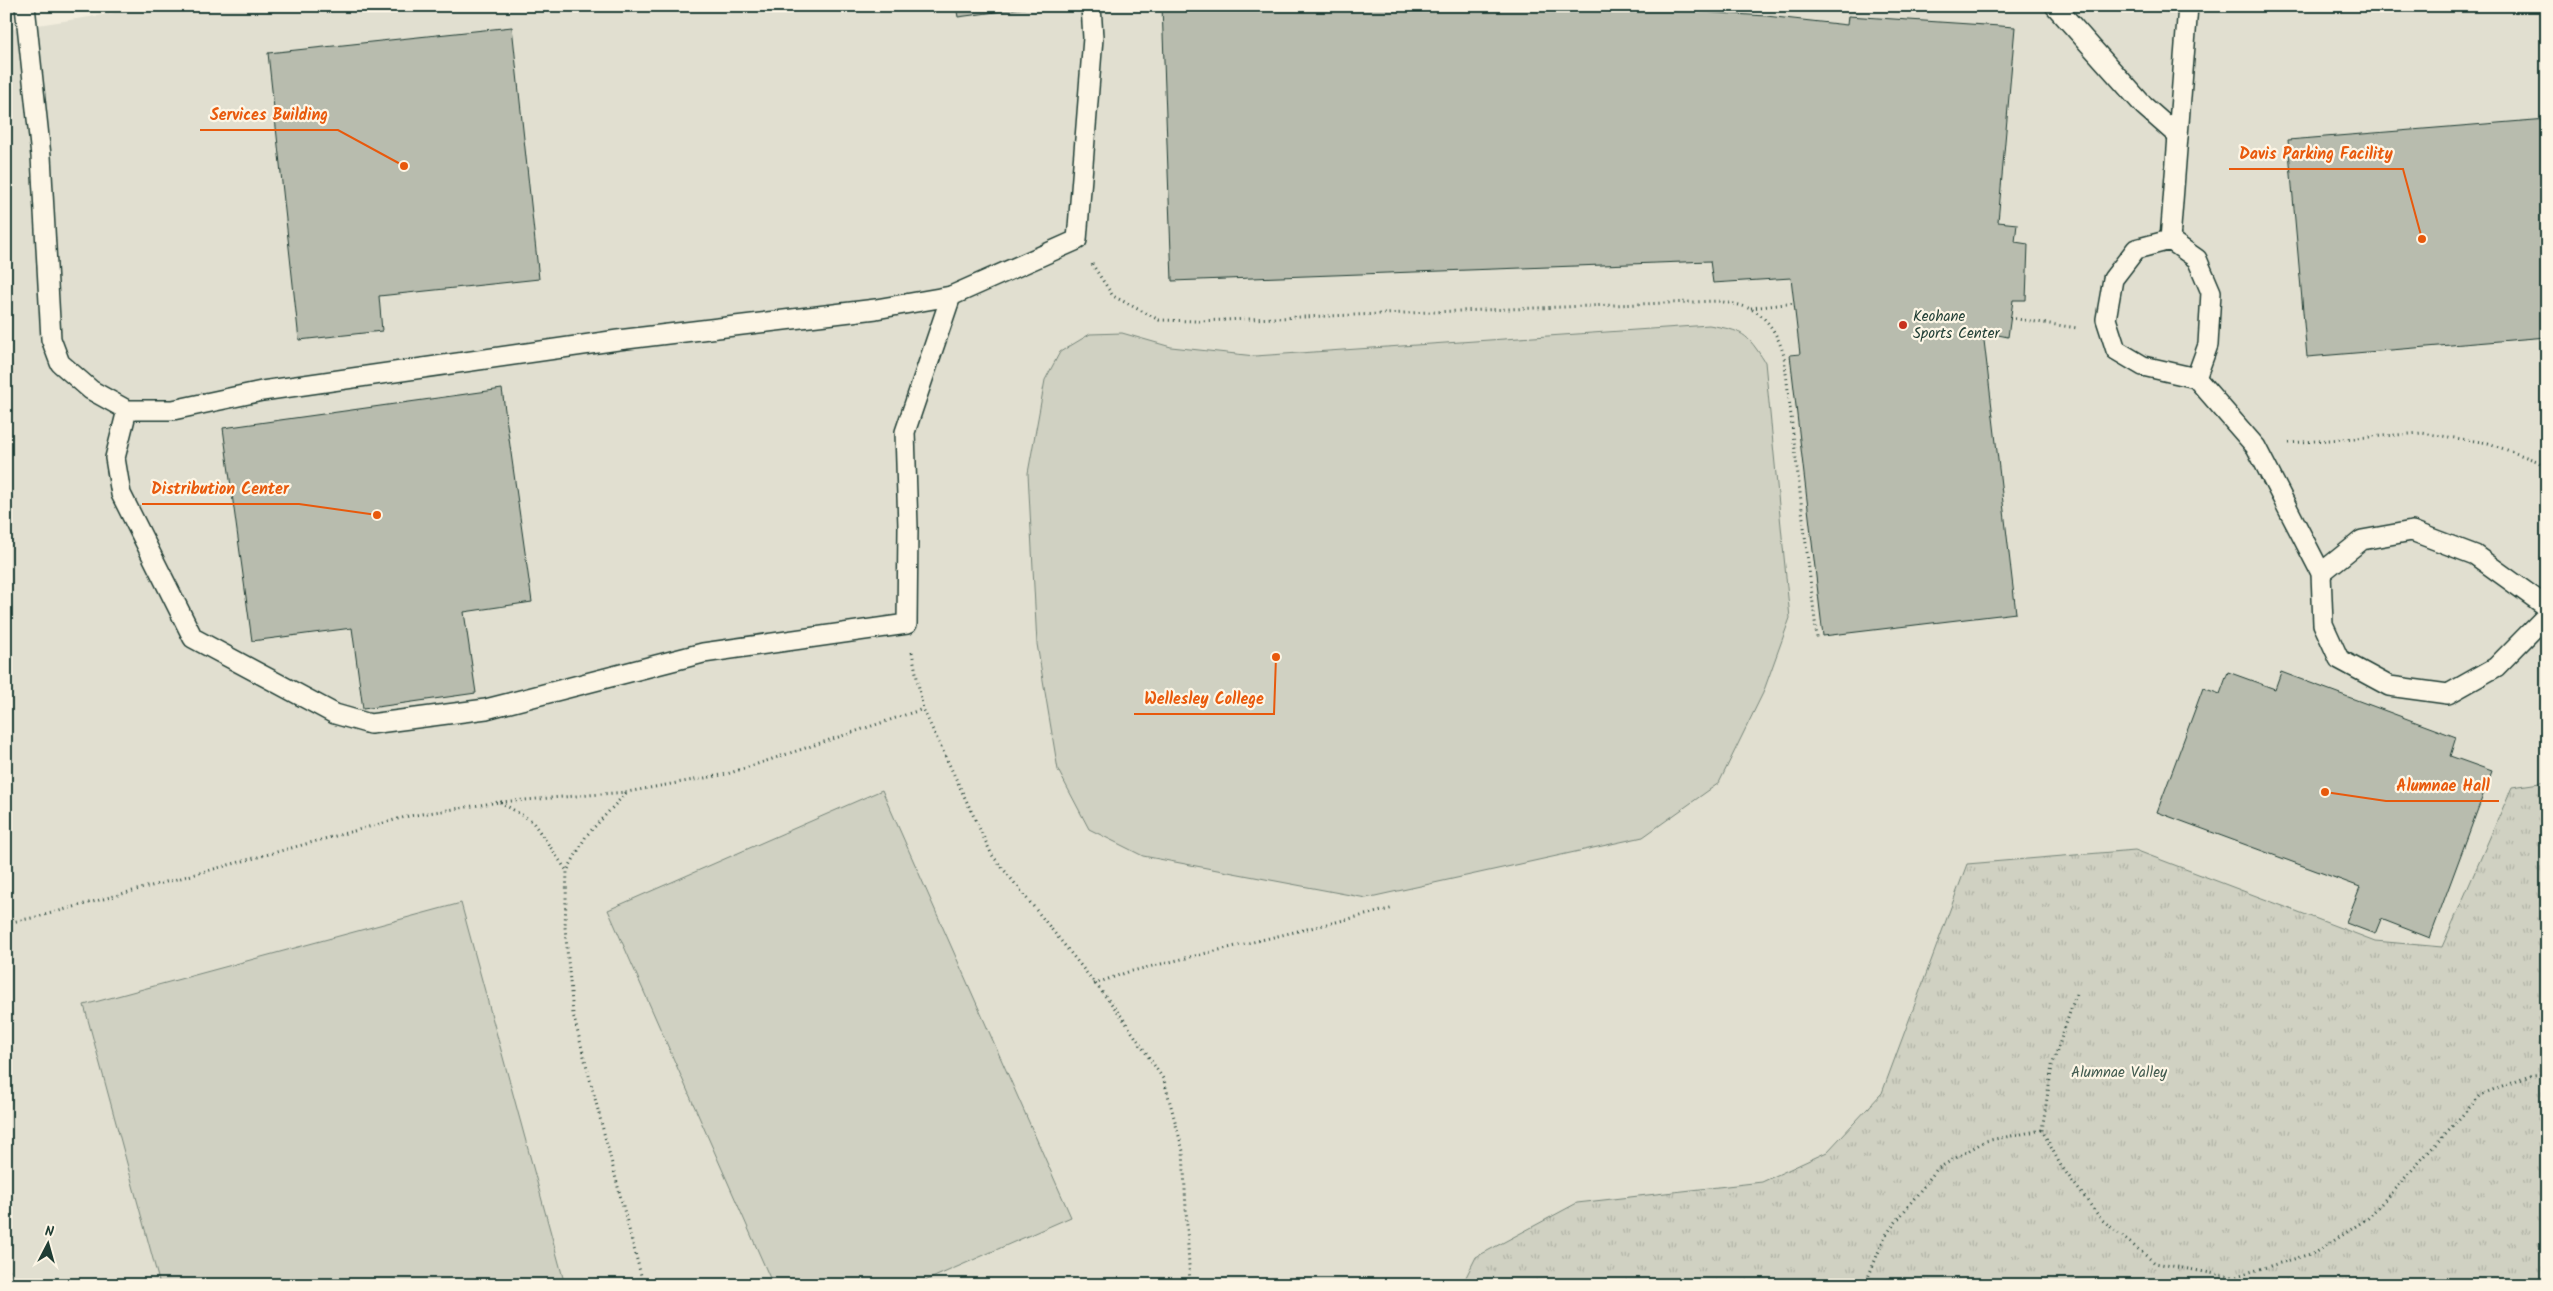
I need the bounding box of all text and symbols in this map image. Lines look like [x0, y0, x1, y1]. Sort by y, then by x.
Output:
callout: Services Building [200, 99, 338, 130]
text: Services Building [210, 103, 328, 128]
callout: Davis Parking Facility [2229, 138, 2403, 169]
text: Davis Parking Facility [2239, 142, 2393, 167]
place label: Keohane Sports Center [1913, 305, 2000, 346]
marker: Keohane Sports Center [1897, 319, 1909, 331]
callout: Distribution Center [142, 473, 299, 504]
text: Distribution Center [151, 477, 290, 502]
callout: Wellesley College [1134, 683, 1274, 714]
text: Wellesley College [1144, 687, 1264, 712]
callout: Alumnae Hall [2386, 770, 2499, 801]
text: Alumnae Hall [2396, 774, 2490, 799]
park label: Alumnae Valley [2071, 1061, 2168, 1085]
north arrow [22, 1218, 72, 1268]
text: N [44, 1221, 55, 1243]

